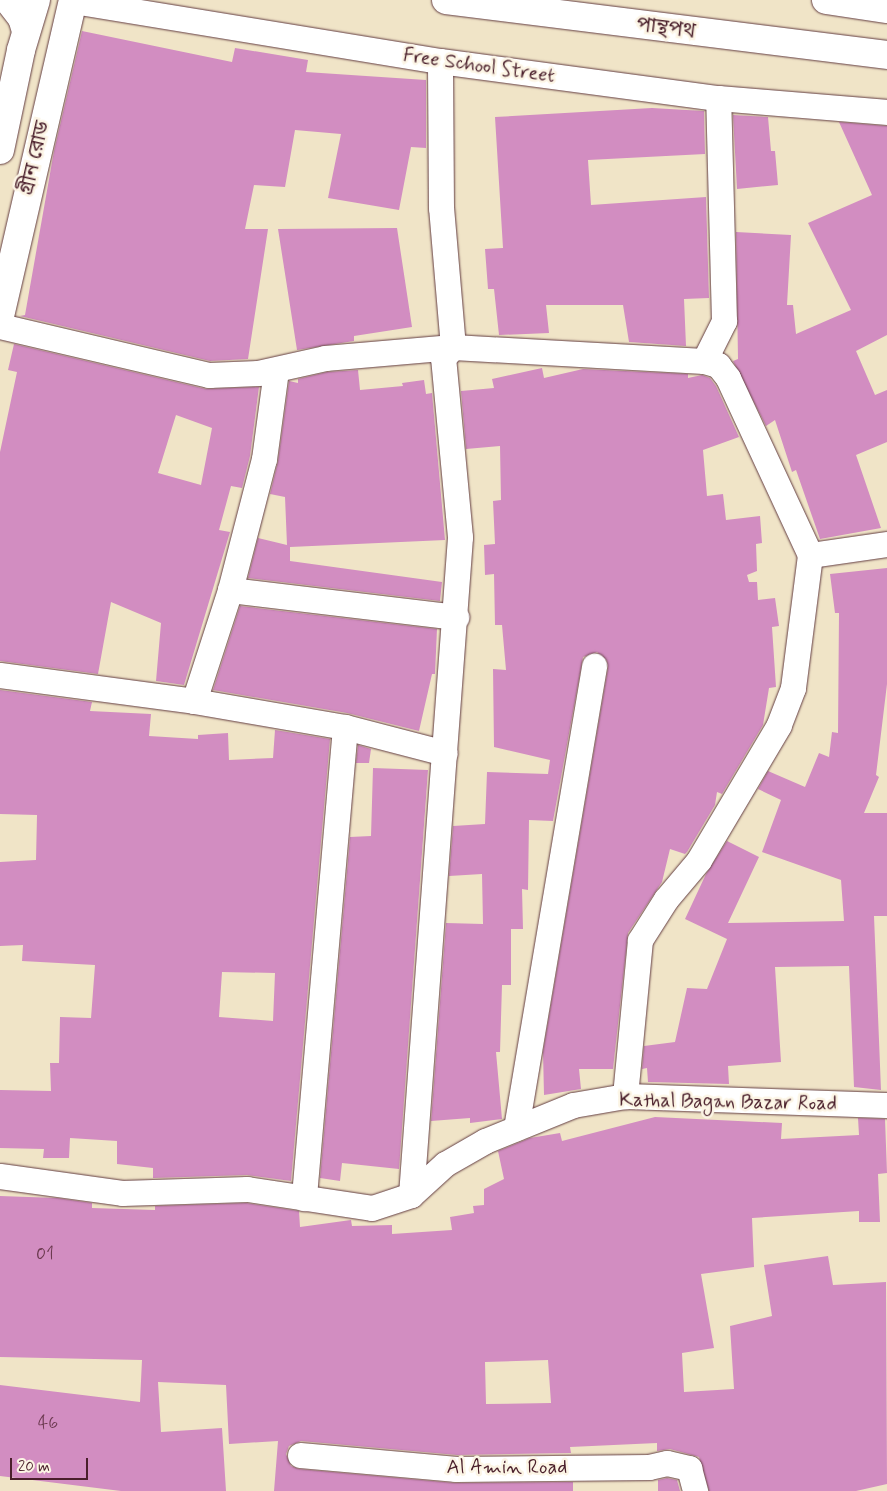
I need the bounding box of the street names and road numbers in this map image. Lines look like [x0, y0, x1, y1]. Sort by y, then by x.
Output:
street label: পান্থপথ [635, 12, 697, 44]
street label: Free School Street [400, 43, 558, 89]
street label: গ্রীন রোড [15, 119, 55, 197]
street label: Kathal Bagan Bazar Road [616, 1088, 840, 1116]
street label: Al Amin Road [450, 1455, 564, 1479]

